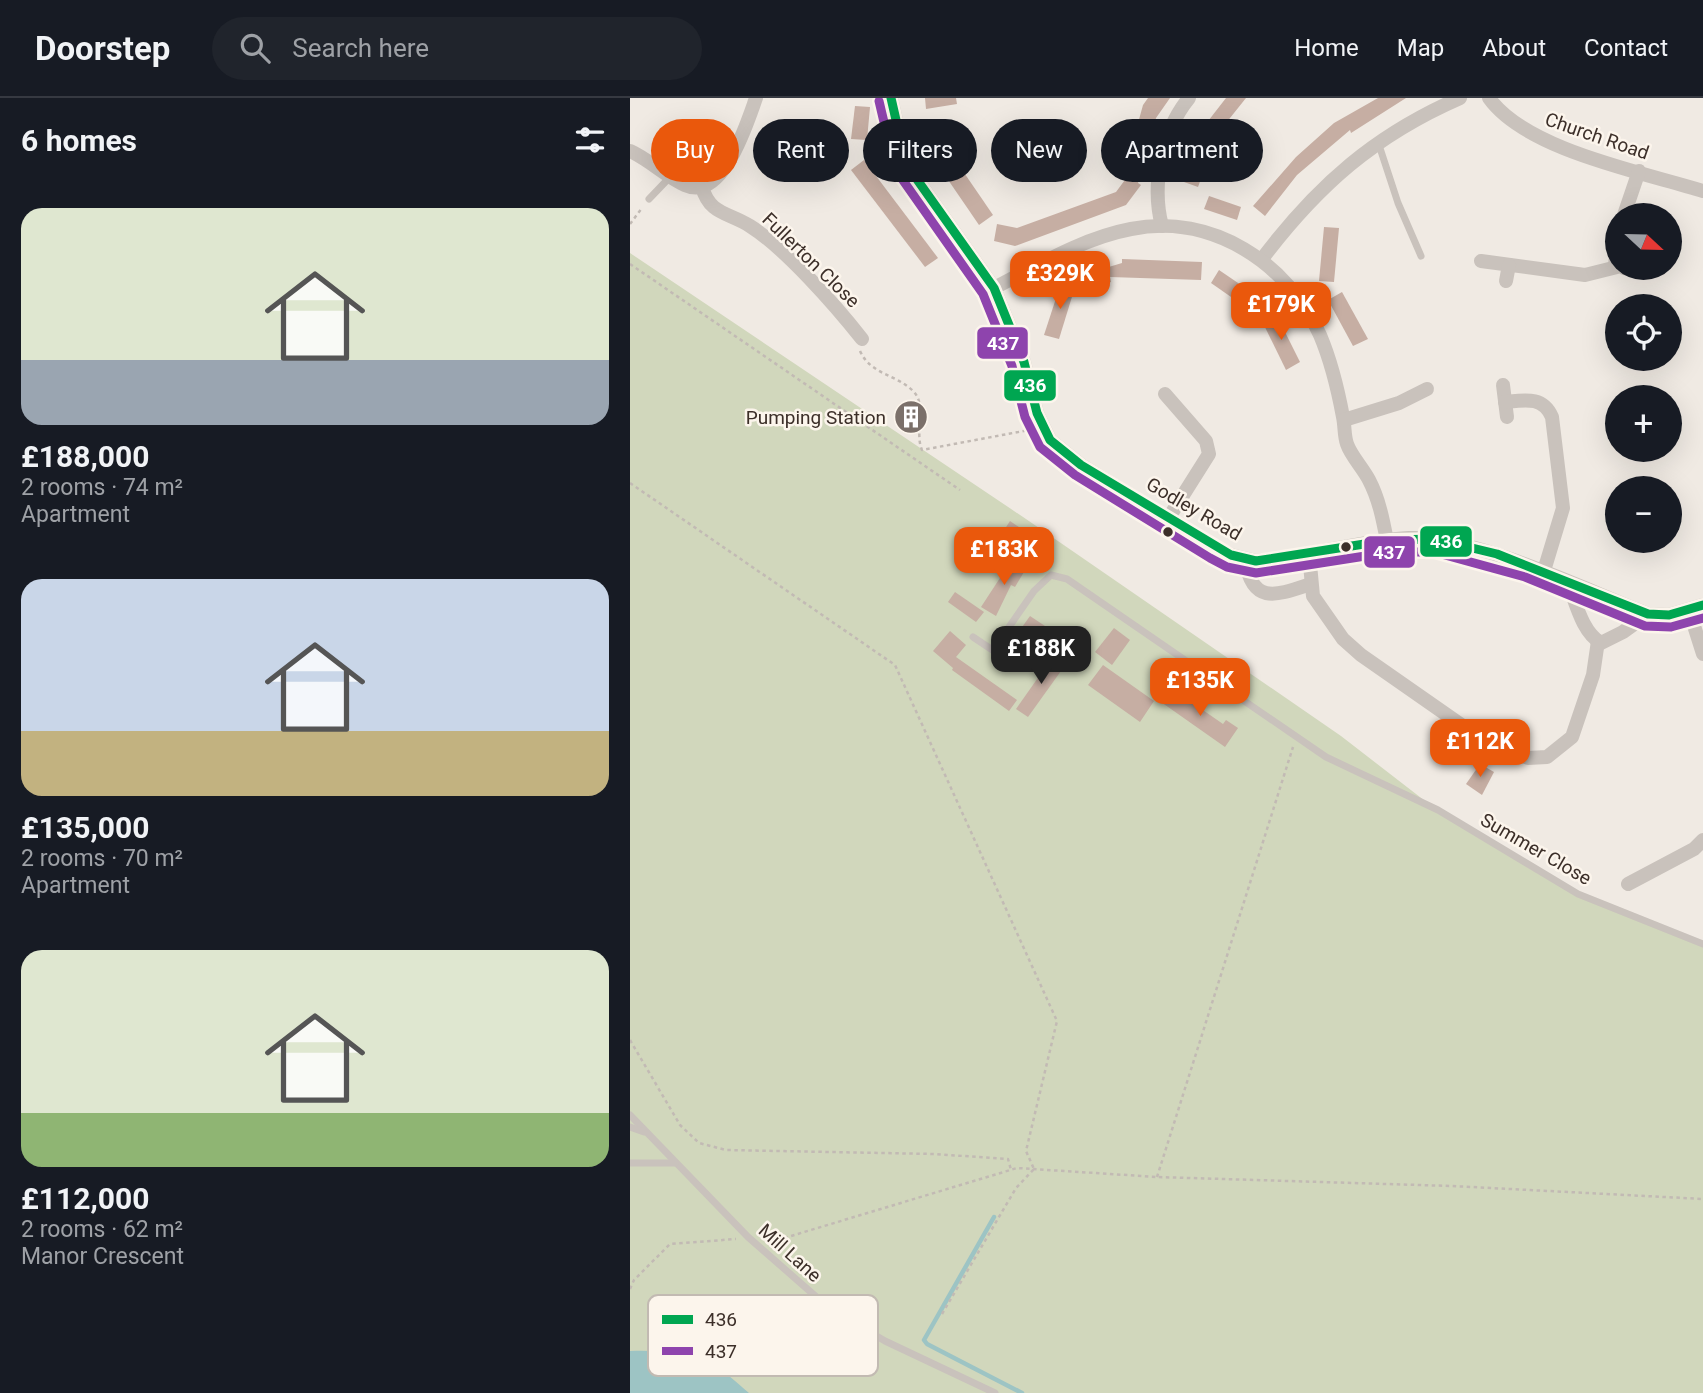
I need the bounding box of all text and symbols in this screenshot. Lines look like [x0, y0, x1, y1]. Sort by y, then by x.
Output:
search box [212, 17, 702, 80]
text: Doorstep [35, 29, 170, 68]
icon: search [236, 29, 274, 67]
text: Search here [292, 33, 429, 63]
text: Home [1294, 34, 1359, 62]
text: Map [1397, 34, 1444, 62]
text: About [1482, 34, 1546, 62]
text: Contact [1584, 34, 1668, 62]
street label: Church Road [1542, 107, 1652, 165]
chip: Buy [651, 119, 739, 182]
chip: Rent [753, 119, 849, 182]
chip: Filters [863, 119, 977, 182]
chip: New [991, 119, 1087, 182]
chip: Apartment [1101, 119, 1263, 182]
icon: filters [571, 121, 609, 159]
text: 6 homes [21, 123, 137, 158]
north arrow [1605, 203, 1682, 280]
map controls [1605, 203, 1682, 553]
street label: Fullerton Close [757, 208, 865, 312]
pin: £329K [1011, 252, 1109, 311]
icon: home [252, 253, 378, 379]
text: £329K [1026, 260, 1094, 287]
pin: £179K [1232, 282, 1330, 342]
text: £179K [1247, 291, 1315, 318]
button: locate [1605, 294, 1682, 371]
line badge: 437 [976, 326, 1029, 360]
text: 437 [987, 332, 1019, 355]
line badge: 436 [1003, 369, 1057, 402]
text: 436 [1014, 374, 1046, 397]
button: + [1605, 385, 1682, 462]
building icon: Pumping Station [892, 398, 930, 436]
place label: Pumping Station [746, 406, 886, 429]
text: £188,000 [21, 439, 149, 474]
street label: Godley Road [1142, 472, 1246, 546]
text: 2 rooms · 74 m² [21, 474, 183, 501]
button: − [1605, 476, 1682, 553]
text: Apartment [21, 501, 130, 528]
unlabelled marker [1161, 525, 1175, 539]
line badge: 436 [1419, 525, 1473, 558]
pin: £183K [955, 528, 1053, 587]
text: 436 [1430, 530, 1462, 553]
line badge: 437 [1363, 535, 1416, 569]
text: £183K [970, 536, 1038, 563]
unlabelled marker [1339, 540, 1353, 554]
text: 437 [1373, 541, 1405, 564]
icon: home [252, 624, 378, 750]
pin: £188K [992, 626, 1090, 686]
text: £188K [1007, 635, 1075, 662]
pin: £135K [1151, 658, 1249, 718]
text: £135K [1166, 667, 1234, 694]
pin: £112K [1431, 720, 1529, 779]
text: £112K [1446, 728, 1514, 755]
street label: Summer Close [1477, 808, 1595, 890]
text: £135,000 [21, 810, 149, 845]
text: 2 rooms · 70 m² [21, 845, 183, 872]
text: Apartment [21, 872, 130, 899]
icon: home [252, 995, 378, 1121]
text: £112,000 [21, 1181, 149, 1216]
text: 2 rooms · 62 m² [21, 1216, 183, 1243]
street label: Mill Lane [754, 1219, 826, 1287]
text: Manor Crescent [21, 1243, 184, 1270]
legend [648, 1295, 878, 1376]
text: 436 [705, 1308, 737, 1331]
text: 437 [705, 1340, 737, 1363]

